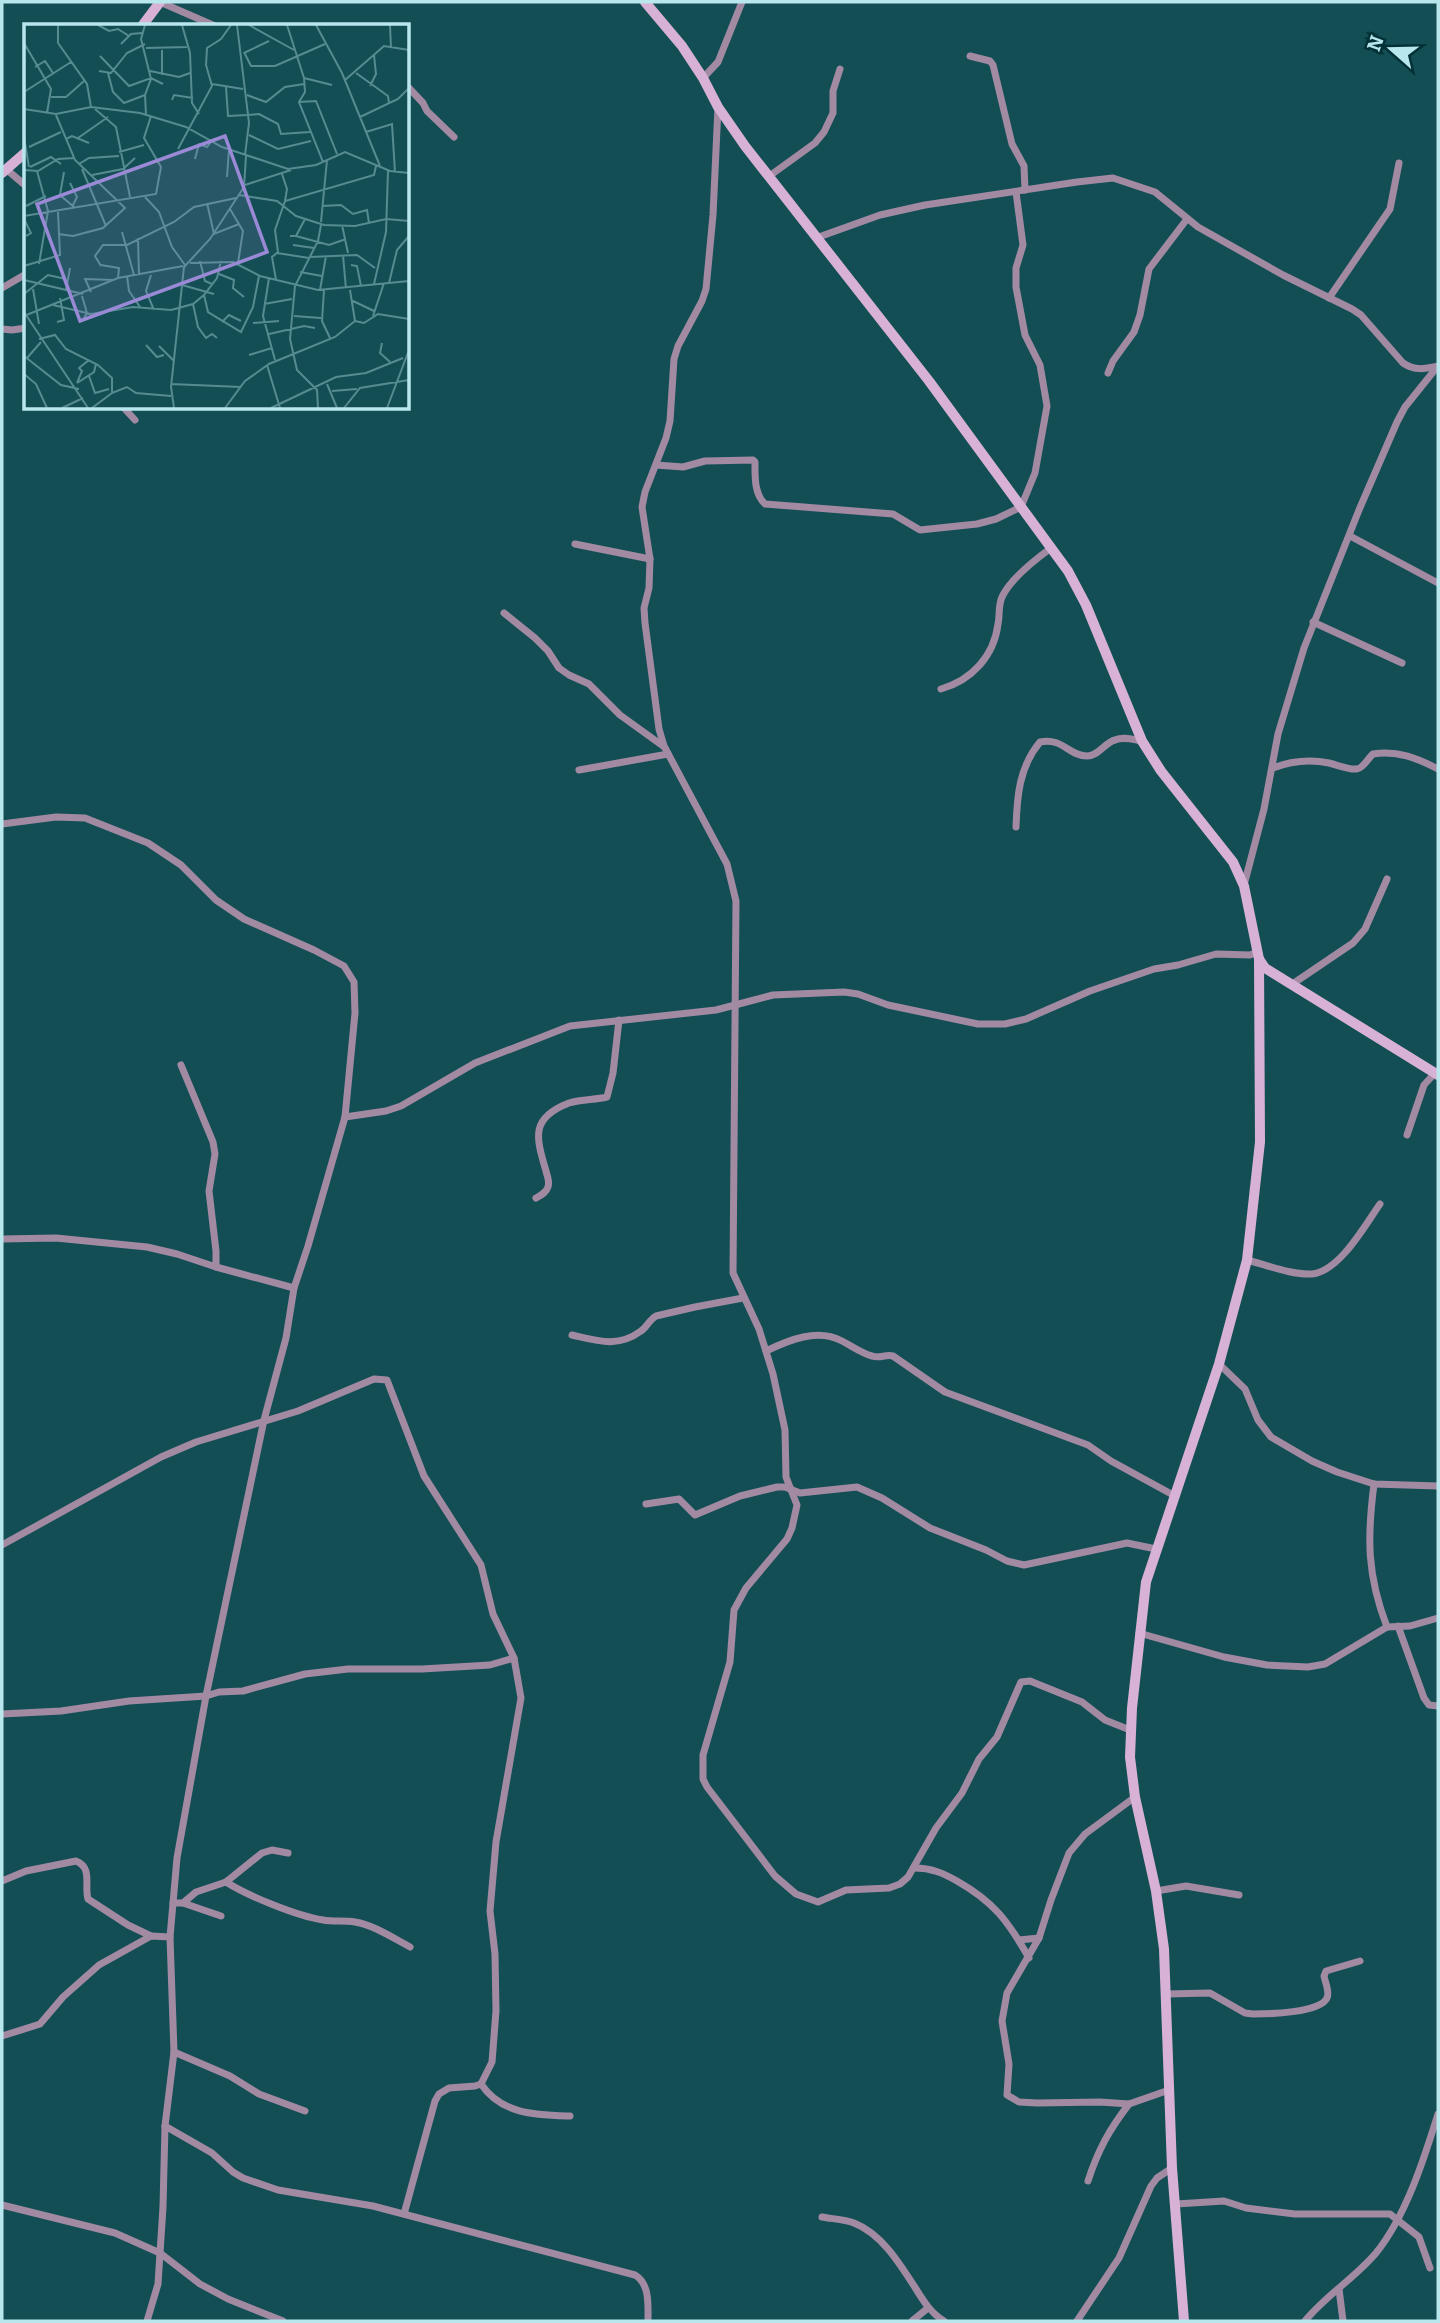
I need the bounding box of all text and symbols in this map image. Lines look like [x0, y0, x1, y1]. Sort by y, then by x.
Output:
north arrow [1356, 14, 1426, 84]
inset map [24, 24, 410, 410]
text: N [1362, 32, 1389, 54]

